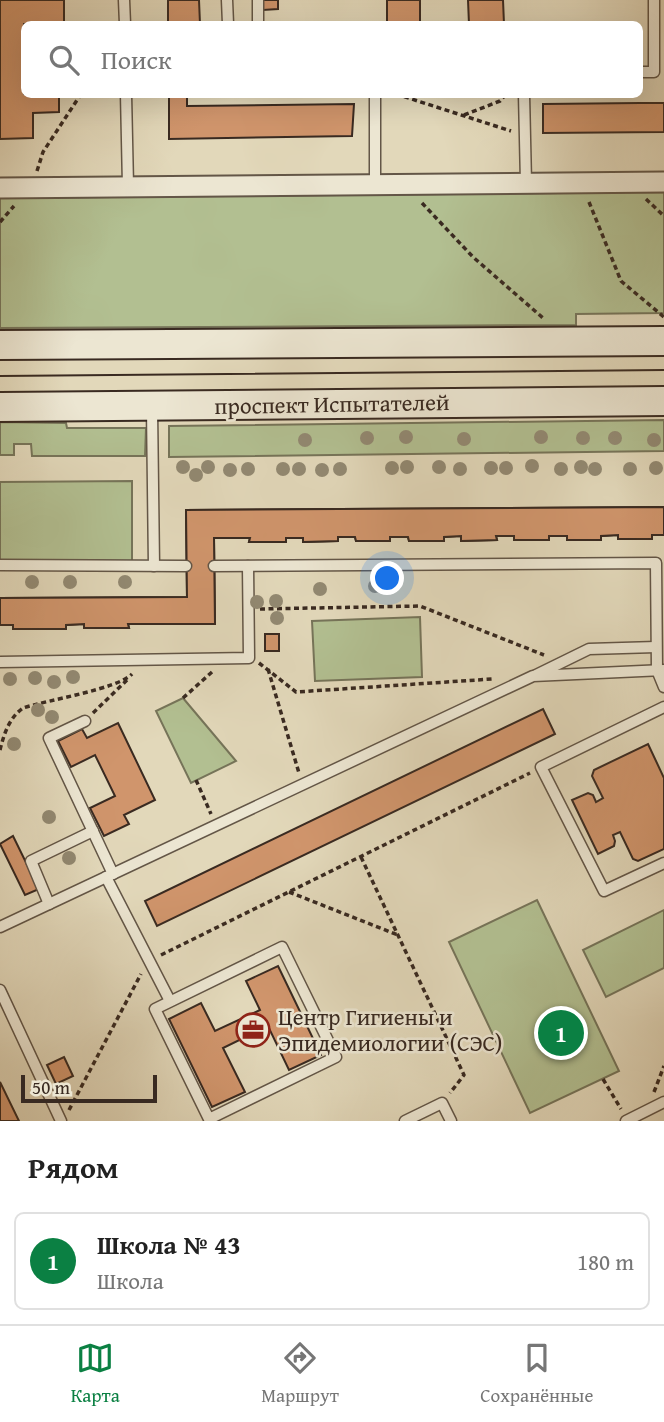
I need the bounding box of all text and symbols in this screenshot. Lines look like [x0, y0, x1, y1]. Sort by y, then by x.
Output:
search box [21, 21, 643, 98]
text: Поиск [101, 40, 172, 79]
icon: search [45, 41, 83, 79]
street label: проспект Испытателей [214, 385, 450, 422]
your location [370, 561, 404, 595]
place label: Центр Гигиены и Эпидемиологии (СЭС) [278, 1000, 502, 1059]
pin: 1 [538, 1007, 584, 1059]
office icon: Центр Гигиены и Эпидемиологии (СЭС) [234, 1011, 272, 1049]
scale bar [21, 1072, 158, 1104]
text: 50 m [32, 1073, 70, 1101]
text: Рядом [28, 1145, 119, 1189]
text: Школа № 43 [97, 1225, 241, 1264]
text: 1 [47, 1245, 59, 1278]
text: 180 m [577, 1245, 634, 1278]
text: Школа [97, 1264, 164, 1297]
tab: Карта [71, 1339, 120, 1409]
tab: Маршрут [261, 1339, 339, 1409]
tab: Сохранённые [480, 1339, 593, 1409]

